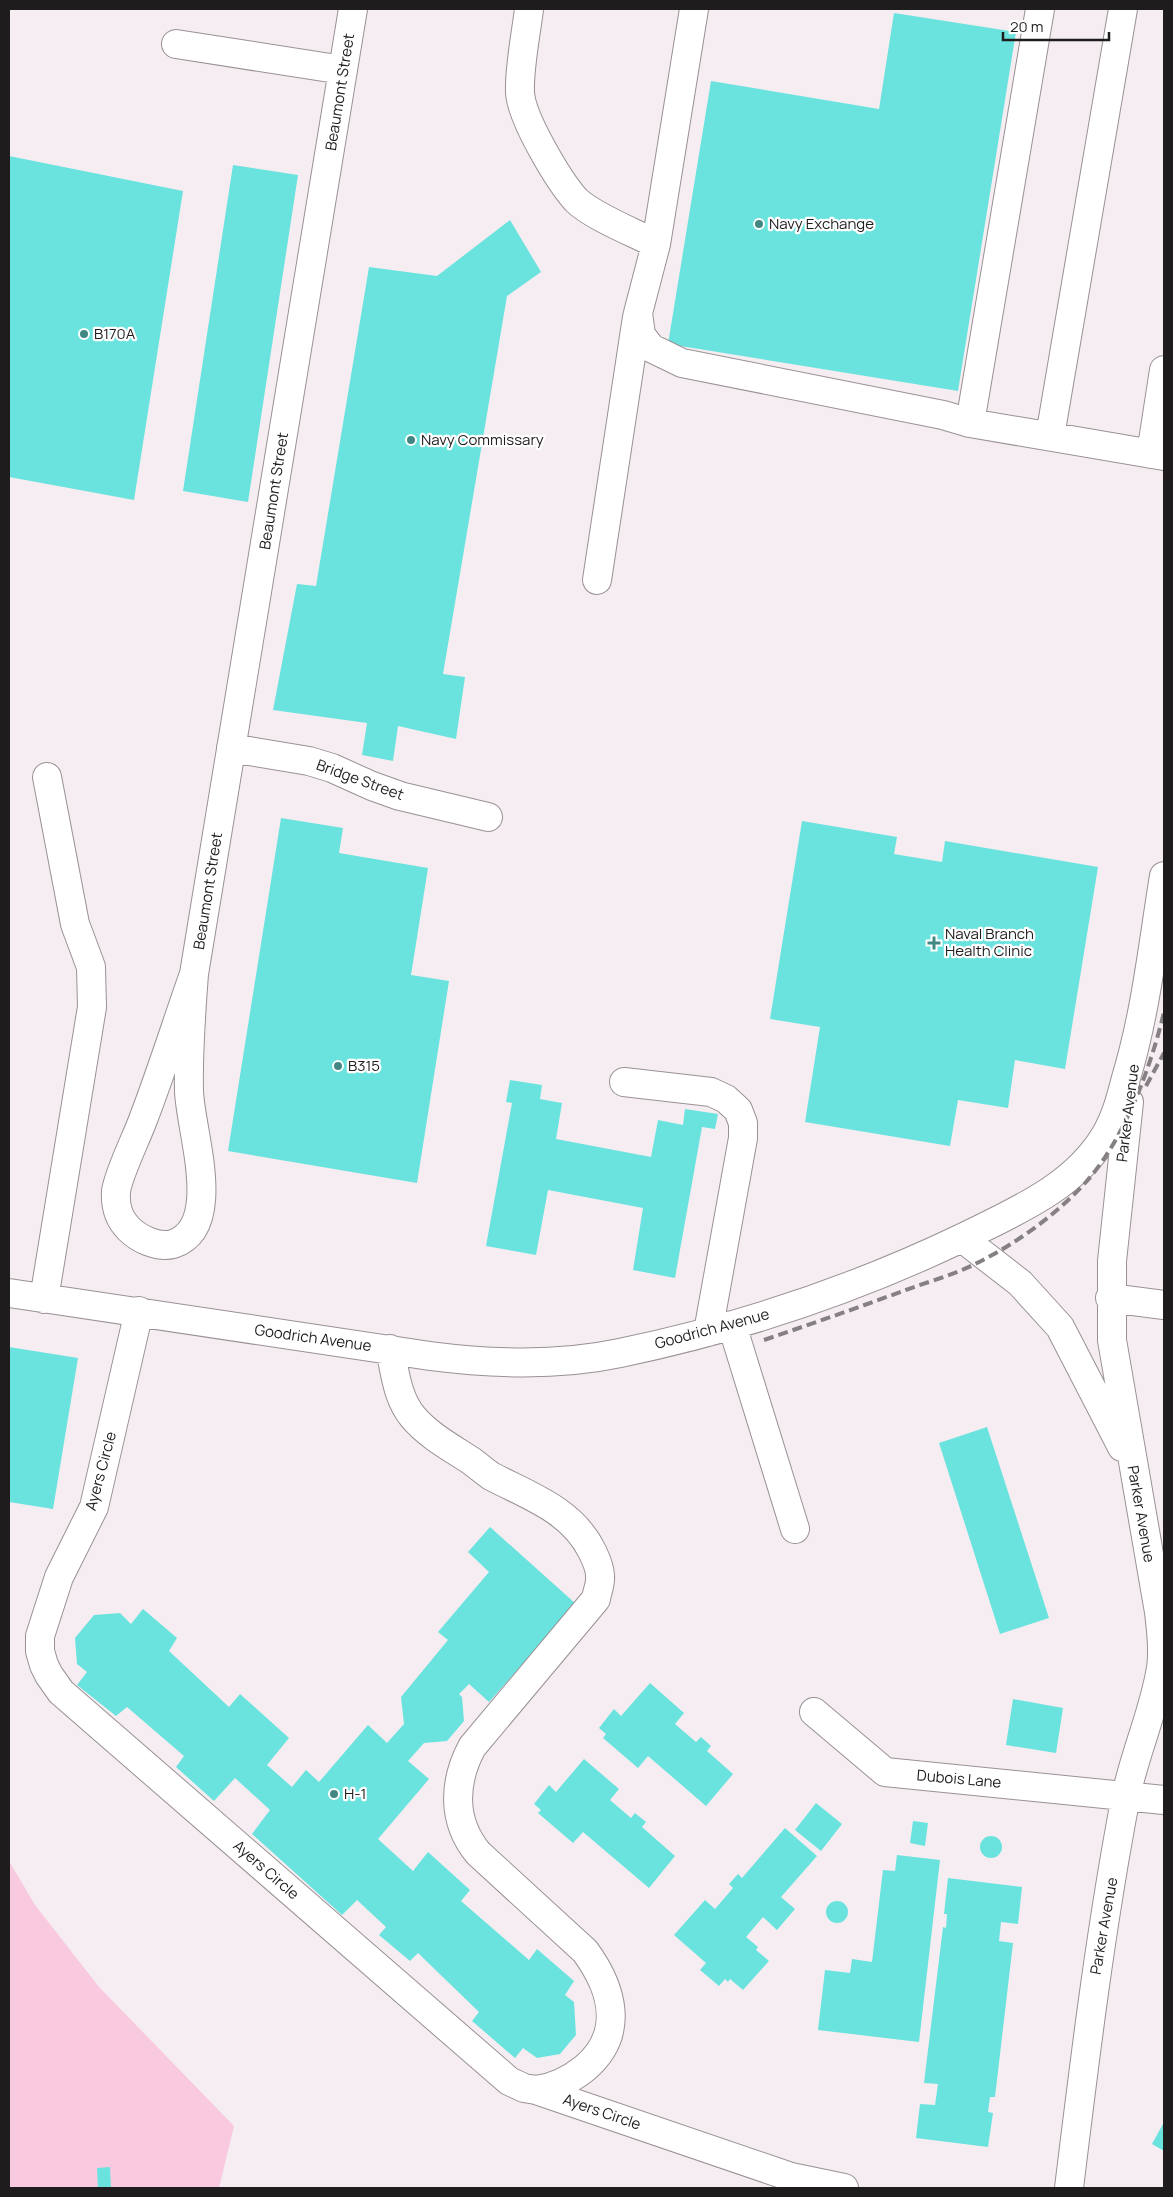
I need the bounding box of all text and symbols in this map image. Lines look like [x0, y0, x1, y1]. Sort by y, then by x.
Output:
scale bar [1003, 10, 1109, 42]
text: 20 m [1010, 16, 1043, 37]
street label: Beaumont Street [320, 32, 359, 152]
place label: Navy Exchange [769, 213, 874, 234]
marker: Navy Exchange [753, 218, 765, 230]
place label: B170A [94, 323, 136, 344]
marker: B170A [78, 328, 90, 340]
place label: Navy Commissary [421, 429, 544, 450]
street label: Beaumont Street [254, 431, 293, 551]
marker: Navy Commissary [405, 434, 417, 446]
street label: Bridge Street [313, 754, 407, 805]
street label: Beaumont Street [188, 831, 227, 951]
place label: Naval Branch Health Clinic [945, 923, 1034, 961]
marker: Naval Branch Health Clinic [927, 936, 941, 950]
place label: B315 [348, 1055, 380, 1076]
marker: B315 [332, 1060, 344, 1072]
street label: Parker Avenue [1111, 1063, 1144, 1163]
street label: Goodrich Avenue [652, 1303, 772, 1354]
street label: Goodrich Avenue [253, 1319, 373, 1356]
street label: Ayers Circle [80, 1429, 121, 1513]
street label: Parker Avenue [1123, 1464, 1160, 1564]
street label: Dubois Lane [916, 1764, 1002, 1793]
place label: H-1 [344, 1783, 366, 1804]
marker: H-1 [328, 1788, 340, 1800]
street label: Ayers Circle [229, 1835, 304, 1904]
street label: Parker Avenue [1085, 1875, 1122, 1976]
street label: Ayers Circle [560, 2088, 644, 2135]

